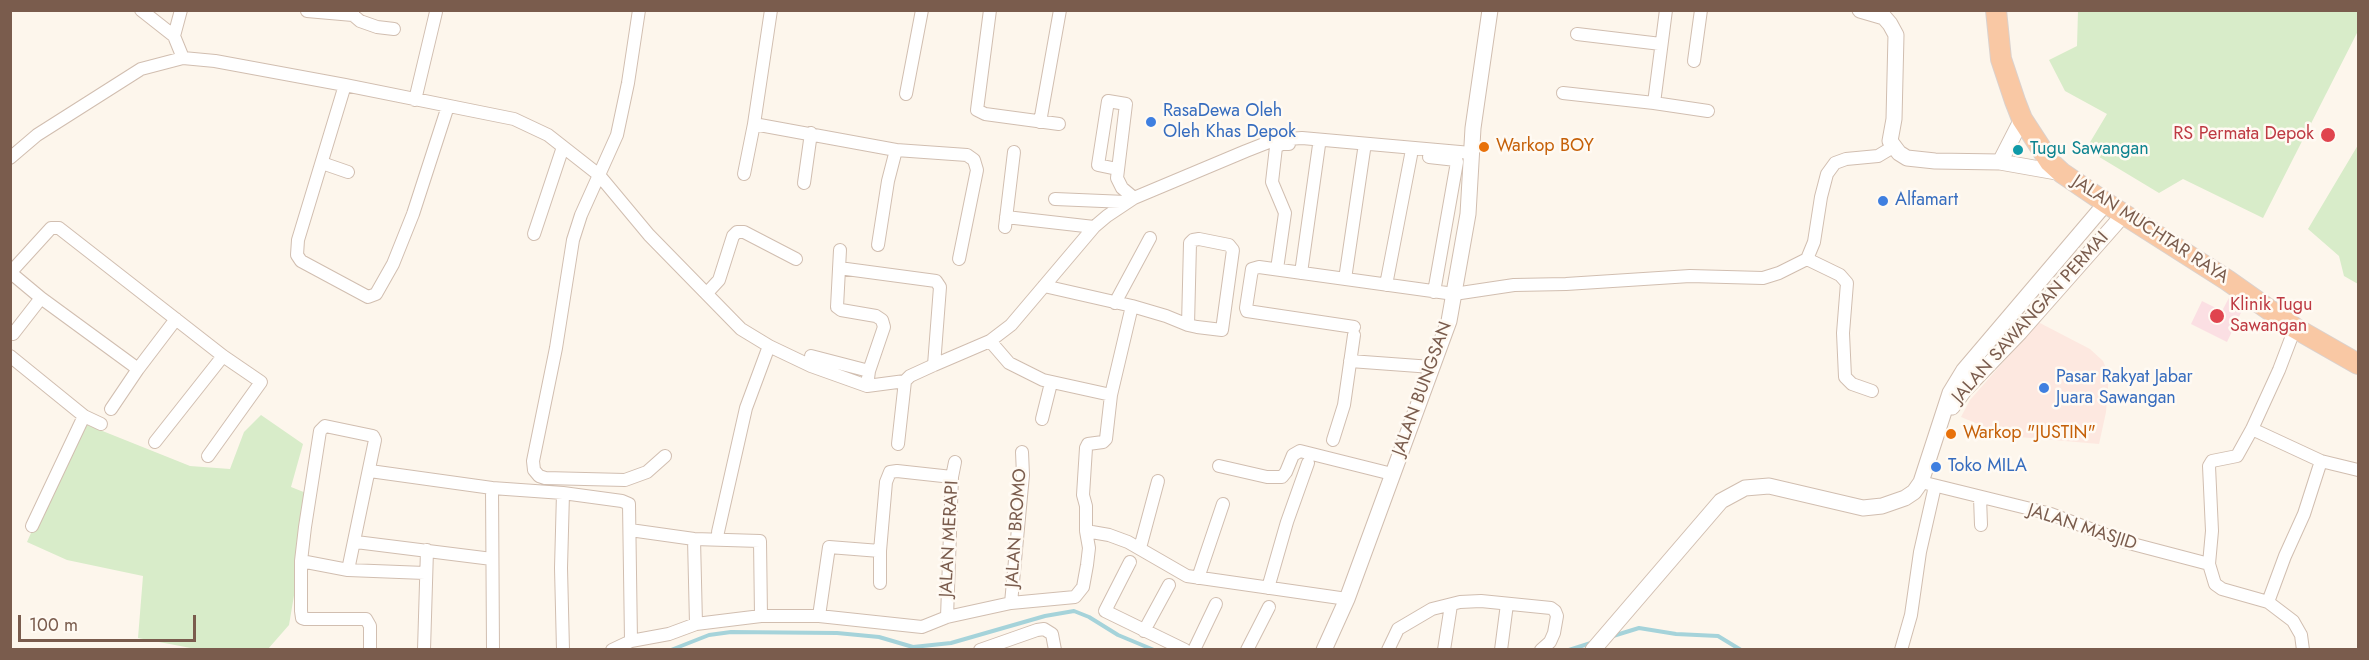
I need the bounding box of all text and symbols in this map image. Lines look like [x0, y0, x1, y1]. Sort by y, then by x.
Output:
place label: RasaDewa Oleh Oleh Khas Depok [1163, 101, 1296, 144]
marker: RasaDewa Oleh Oleh Khas Depok [1144, 115, 1158, 129]
place label: RS Permata Depok [2173, 124, 2314, 146]
marker: RS Permata Depok [2319, 126, 2337, 144]
place label: Warkop BOY [1496, 136, 1594, 158]
place label: Tugu Sawangan [2030, 139, 2149, 161]
marker: Warkop BOY [1477, 140, 1491, 154]
marker: Tugu Sawangan [2011, 143, 2025, 157]
street label: JALAN MUCHTAR RAYA [2068, 171, 2232, 289]
place label: Alfamart [1895, 190, 1958, 212]
marker: Alfamart [1876, 194, 1890, 208]
street label: JALAN SAWANGAN PERMAI [1948, 228, 2114, 408]
place label: Klinik Tugu Sawangan [2230, 295, 2313, 338]
marker: Klinik Tugu Sawangan [2208, 307, 2226, 325]
street label: JALAN BUNGSAN [1389, 319, 1457, 459]
place label: Pasar Rakyat Jabar Juara Sawangan [2056, 367, 2193, 410]
marker: Pasar Rakyat Jabar Juara Sawangan [2037, 381, 2051, 395]
place label: Warkop "JUSTIN" [1963, 423, 2096, 445]
marker: Warkop "JUSTIN" [1944, 427, 1958, 441]
place label: Toko MILA [1948, 456, 2027, 478]
marker: Toko MILA [1929, 460, 1943, 474]
street label: JALAN BROMO [1002, 468, 1032, 588]
street label: JALAN MERAPI [936, 480, 964, 598]
street label: JALAN MASJID [2025, 500, 2139, 556]
scale bar [21, 603, 200, 641]
text: 100 m [29, 612, 78, 638]

